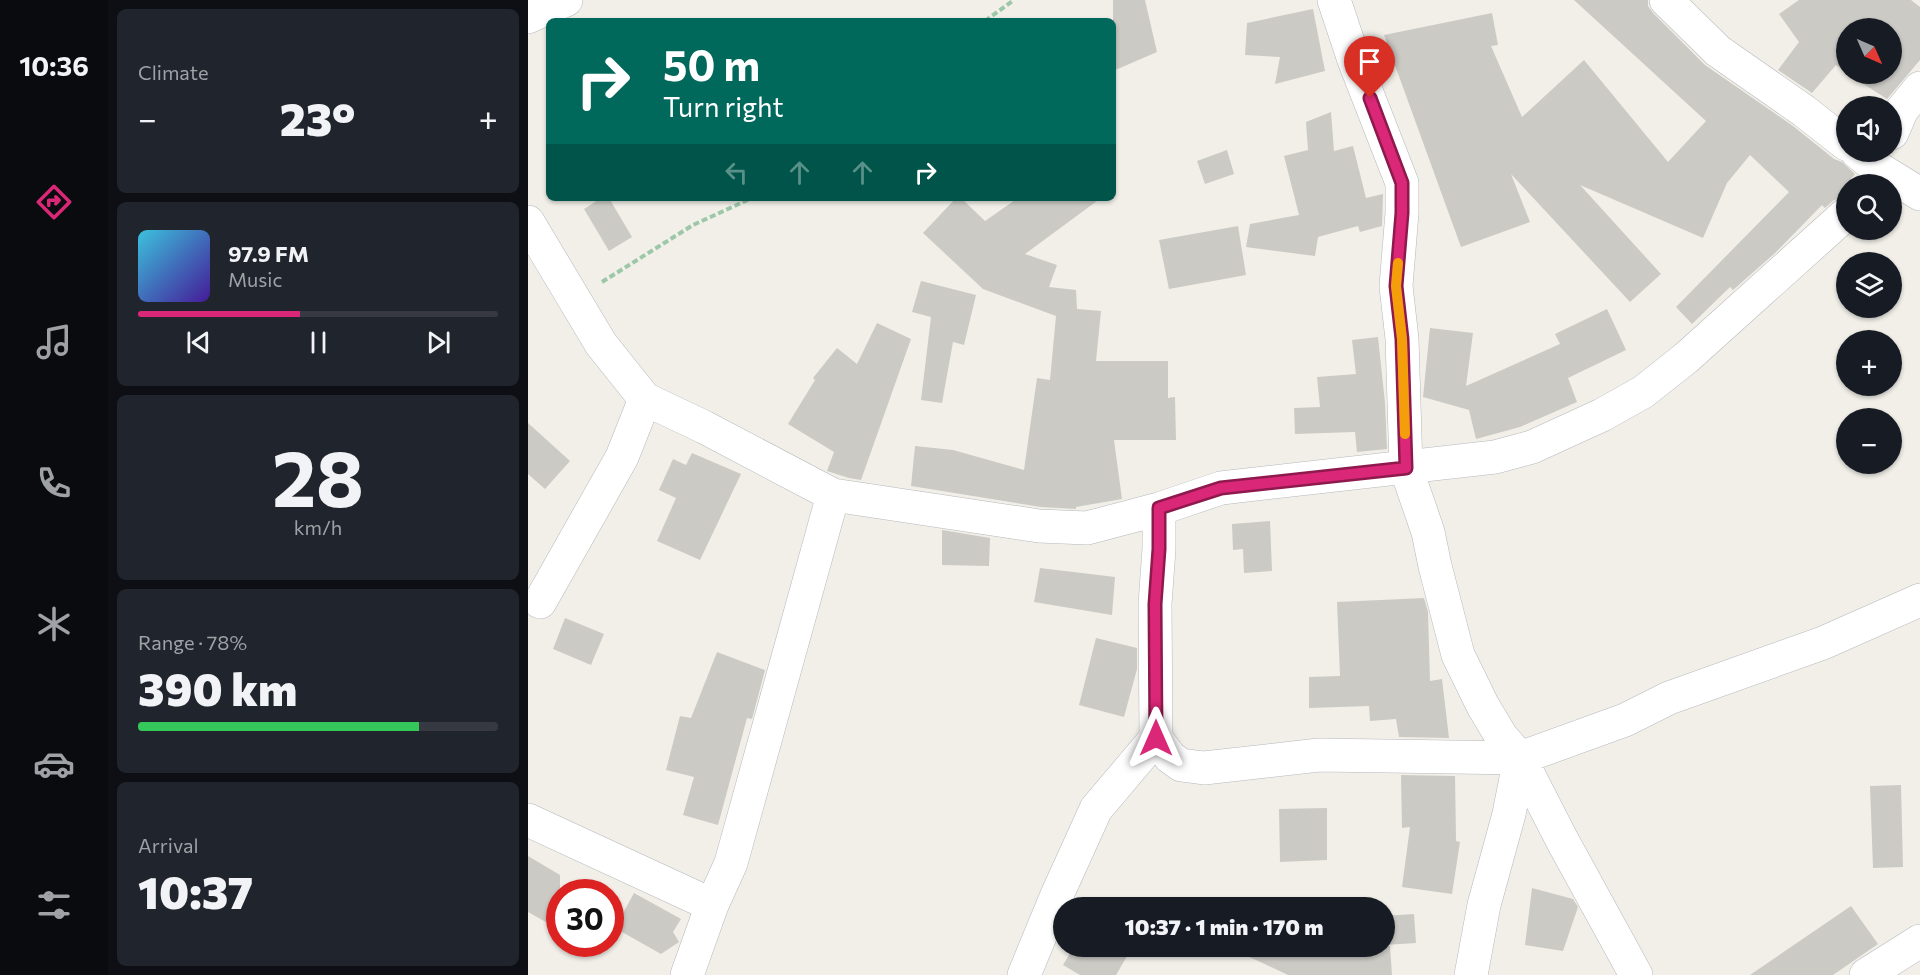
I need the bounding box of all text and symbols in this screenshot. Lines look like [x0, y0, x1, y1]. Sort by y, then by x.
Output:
north arrow [1836, 18, 1902, 84]
map controls [1836, 18, 1902, 474]
pin [1344, 36, 1395, 98]
text: 50 m [663, 38, 760, 90]
icon: right [564, 42, 642, 120]
icon: arrive [1353, 45, 1386, 78]
text: 10:36 [19, 49, 89, 82]
text: Climate [138, 60, 208, 84]
text: 23° [280, 90, 356, 145]
text: Turn right [663, 90, 783, 123]
button: sound [1836, 96, 1902, 162]
text: − [138, 97, 157, 138]
text: + [479, 97, 498, 138]
icon: left [720, 156, 753, 189]
icon: ahead [783, 156, 816, 189]
icon: ahead [846, 156, 879, 189]
icon: right [909, 156, 942, 189]
button: search [1836, 174, 1902, 240]
icon: directions [33, 181, 75, 223]
text: 97.9 FM [228, 240, 309, 267]
button: layers [1836, 252, 1902, 318]
text: Music [228, 267, 282, 291]
icon: music [33, 321, 75, 363]
icon: previous [182, 326, 215, 359]
icon: pause [302, 326, 335, 359]
icon: next [422, 326, 455, 359]
button: + [1836, 330, 1902, 396]
button: − [1836, 408, 1902, 474]
text: 28 [272, 428, 364, 523]
icon: phone [33, 462, 75, 504]
text: km/h [294, 515, 342, 539]
icon: climate [33, 603, 75, 645]
text: Range · 78% [138, 630, 247, 654]
text: 390 km [138, 660, 297, 715]
position arrow [1124, 706, 1188, 770]
icon: car [33, 743, 75, 785]
text: Arrival [138, 833, 199, 857]
text: 10:37 [138, 863, 253, 918]
speed limit sign: 30 [546, 879, 624, 957]
icon: filters [33, 884, 75, 926]
text: 10:37 · 1 min · 170 m [1125, 913, 1323, 940]

